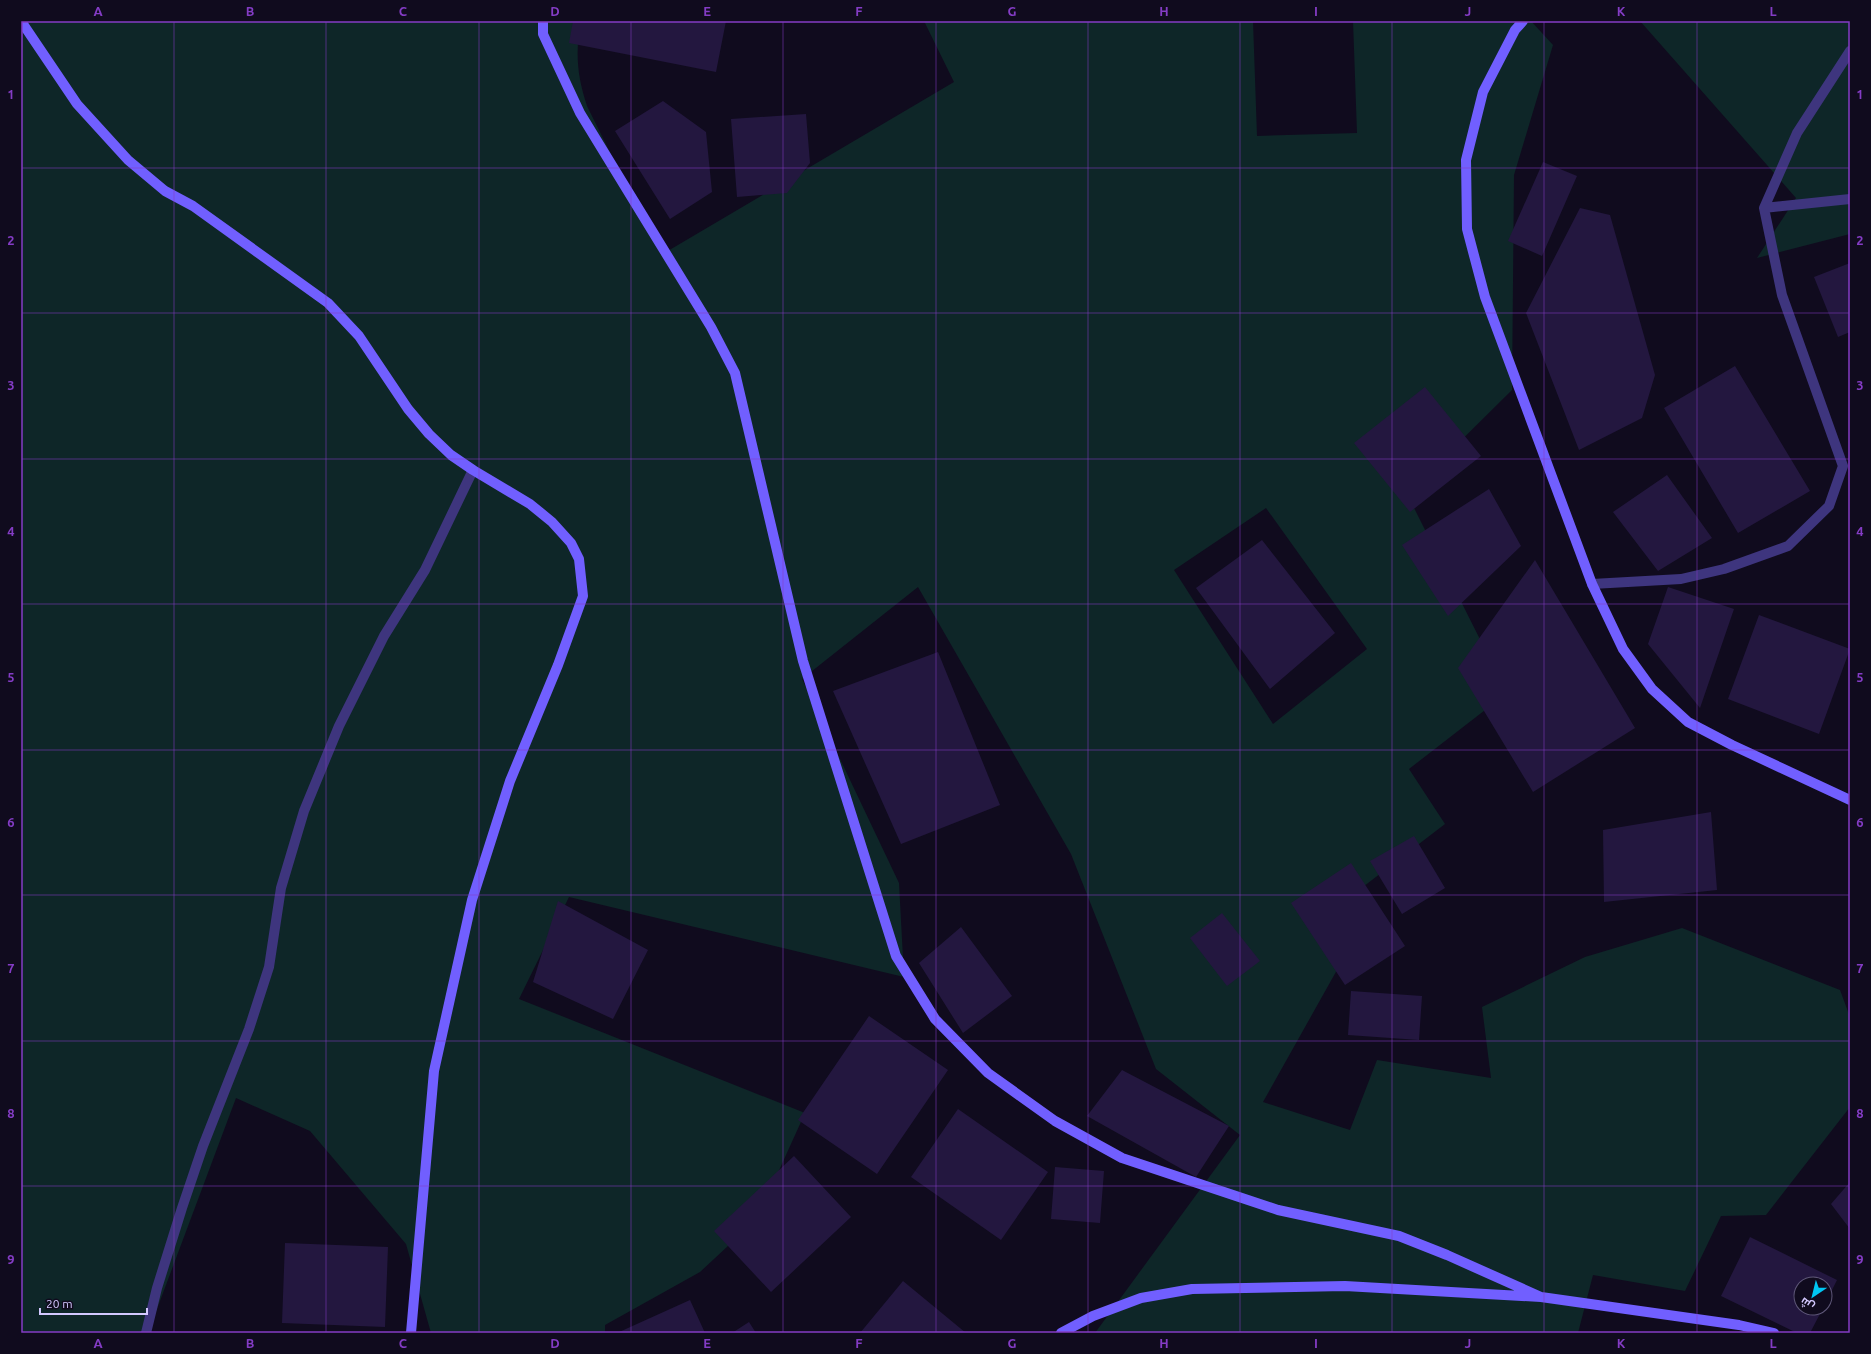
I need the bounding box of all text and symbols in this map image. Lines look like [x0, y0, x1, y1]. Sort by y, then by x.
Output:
text: A [93, 4, 103, 18]
text: B [246, 4, 255, 18]
text: C [399, 4, 408, 18]
text: D [550, 4, 560, 18]
text: E [703, 4, 711, 18]
text: F [855, 4, 863, 18]
text: G [1008, 4, 1017, 18]
text: H [1159, 4, 1169, 18]
text: I [1314, 4, 1318, 18]
text: J [1465, 4, 1471, 18]
text: K [1617, 4, 1626, 18]
text: L [1769, 4, 1777, 18]
text: 1 [7, 87, 15, 101]
text: 1 [1856, 87, 1864, 101]
text: 2 [7, 233, 15, 247]
text: 2 [1856, 233, 1864, 247]
text: 3 [7, 378, 15, 392]
text: 3 [1856, 378, 1864, 392]
text: 4 [7, 524, 15, 538]
text: 4 [1856, 524, 1864, 538]
text: 5 [7, 670, 15, 684]
text: 5 [1856, 670, 1864, 684]
text: 6 [7, 815, 15, 829]
text: 6 [1856, 815, 1864, 829]
text: 7 [7, 961, 15, 975]
text: 7 [1856, 961, 1864, 975]
text: 8 [7, 1106, 15, 1120]
text: 8 [1856, 1106, 1864, 1120]
text: 9 [7, 1252, 15, 1266]
text: 9 [1856, 1252, 1864, 1266]
north arrow [1793, 1276, 1833, 1316]
scale bar [40, 1290, 147, 1316]
text: ش [1798, 1294, 1817, 1313]
text: 20 m [46, 1297, 73, 1310]
text: A [93, 1336, 103, 1350]
text: B [246, 1336, 255, 1350]
text: C [399, 1336, 408, 1350]
text: D [550, 1336, 560, 1350]
text: E [703, 1336, 711, 1350]
text: F [855, 1336, 863, 1350]
text: G [1008, 1336, 1017, 1350]
text: H [1159, 1336, 1169, 1350]
text: I [1314, 1336, 1318, 1350]
text: J [1465, 1336, 1471, 1350]
text: K [1617, 1336, 1626, 1350]
text: L [1769, 1336, 1777, 1350]

